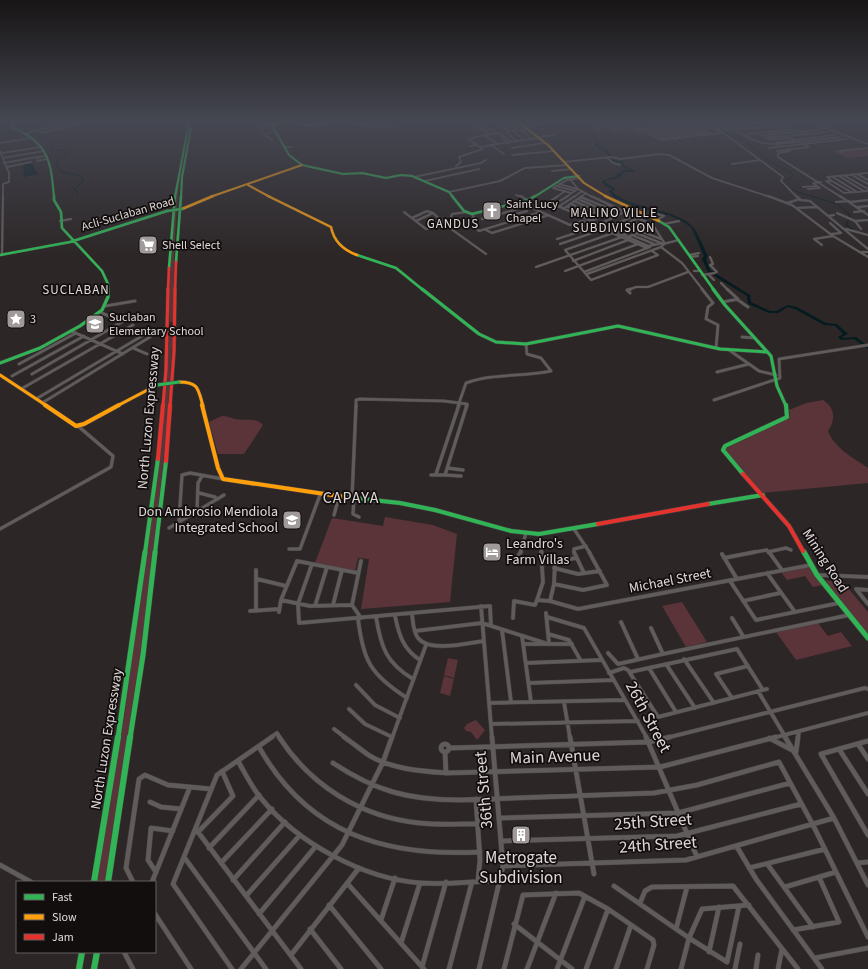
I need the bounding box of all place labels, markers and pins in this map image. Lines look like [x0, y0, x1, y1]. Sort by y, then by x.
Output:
place label: Saint Lucy Chapel [506, 196, 558, 227]
church icon: Saint Lucy Chapel [481, 200, 503, 222]
supermarket icon: Shell Select [137, 234, 159, 256]
place label: Shell Select [162, 237, 220, 254]
place icon: 3 [5, 308, 27, 330]
place label: Suclaban Elementary School [109, 309, 204, 340]
place label: 3 [30, 311, 36, 328]
school or university icon: Suclaban Elementary School [84, 313, 106, 335]
place label: Don Ambrosio Mendiola Integrated School [138, 502, 278, 538]
school or university icon: Don Ambrosio Mendiola Integrated School [281, 509, 303, 531]
place label: Leandro's Farm Villas [506, 534, 570, 570]
hotel icon: Leandro's Farm Villas [481, 541, 503, 563]
building icon: Metrogate Subdivision [510, 824, 532, 846]
place label: Metrogate Subdivision [479, 846, 563, 890]

